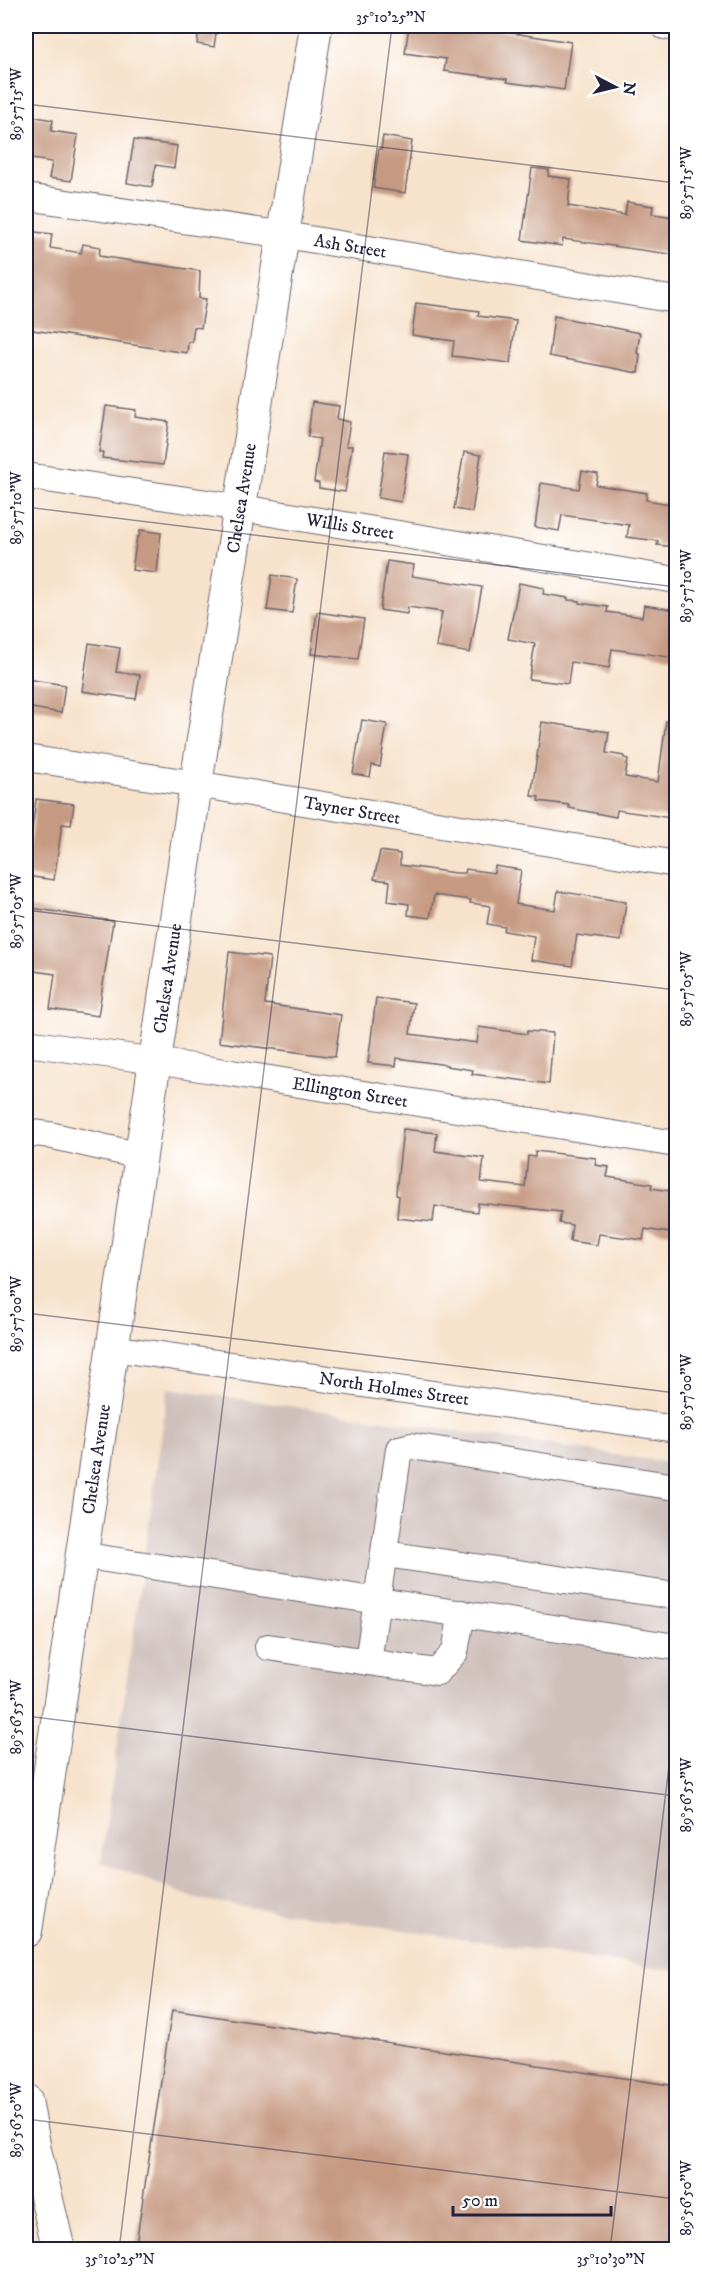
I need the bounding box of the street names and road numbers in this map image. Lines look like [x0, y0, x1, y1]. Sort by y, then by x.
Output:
street label: Ash Street [312, 230, 388, 264]
street label: Chelsea Avenue [223, 442, 262, 555]
street label: Willis Street [303, 509, 396, 545]
street label: Tayner Street [302, 792, 402, 830]
street label: Chelsea Avenue [149, 922, 187, 1035]
street label: Ellington Street [291, 1073, 410, 1113]
street label: North Holmes Street [318, 1368, 471, 1411]
street label: Chelsea Avenue [78, 1403, 116, 1516]

